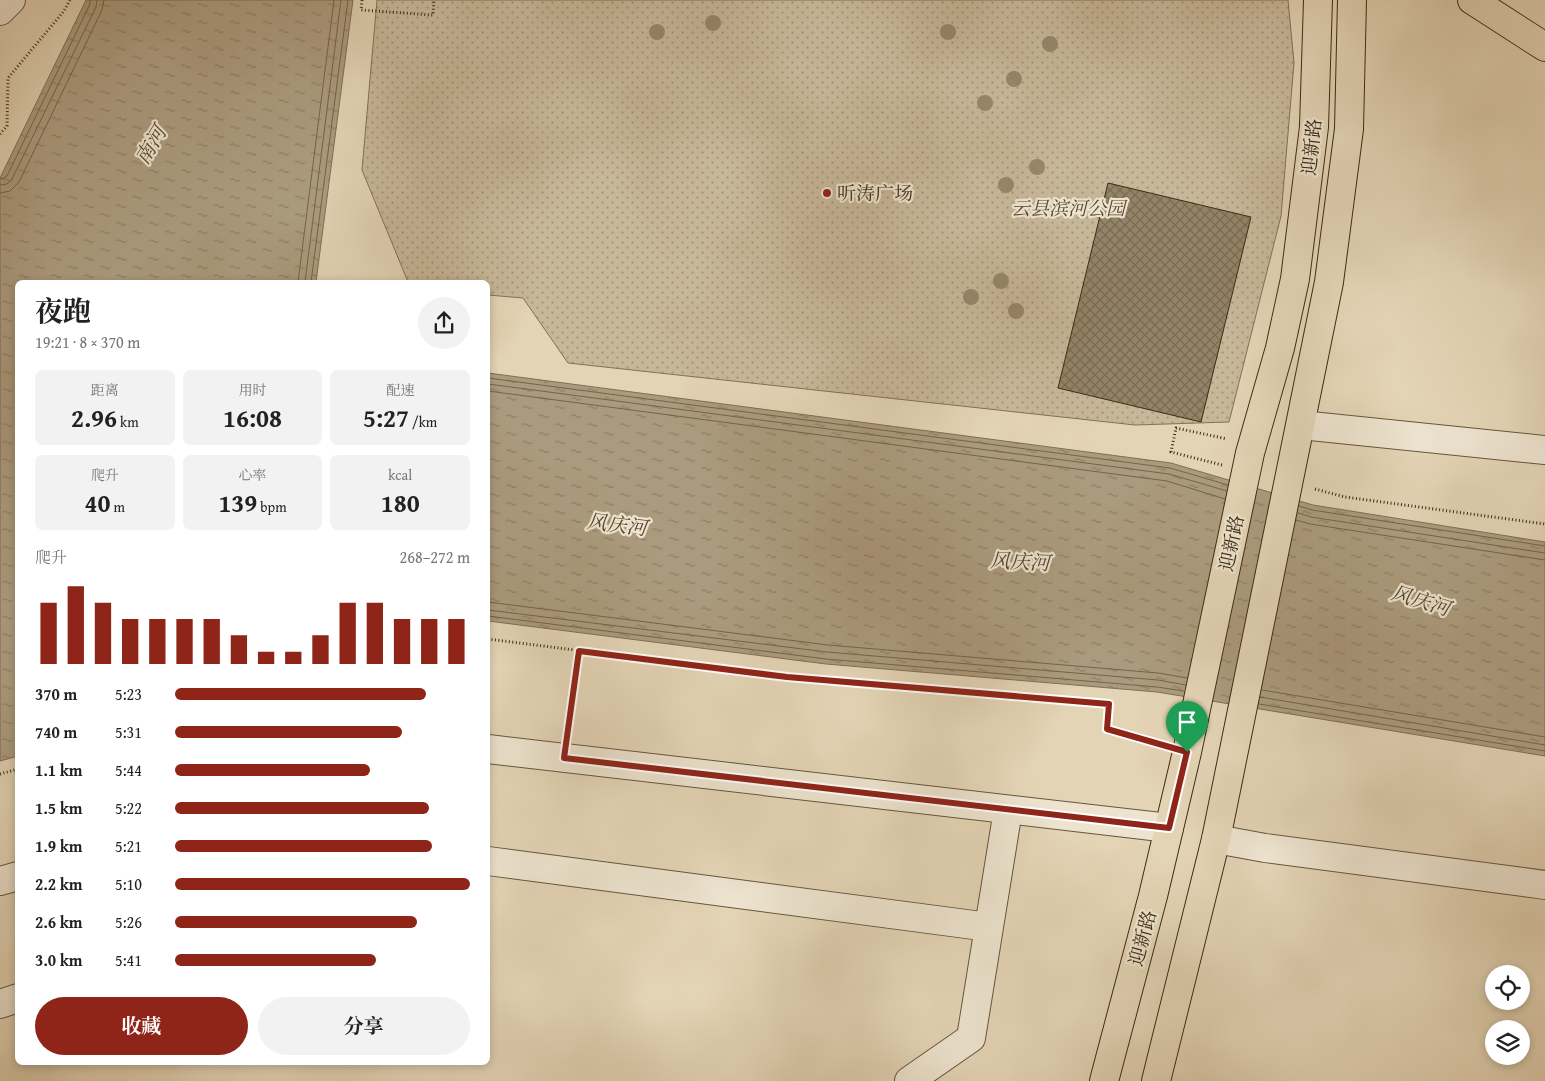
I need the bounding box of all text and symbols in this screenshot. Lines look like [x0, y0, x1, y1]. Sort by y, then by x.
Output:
street label: 迎新路 [1294, 117, 1328, 177]
water label: 南河 [127, 118, 174, 170]
place label: 听涛广场 [837, 179, 913, 207]
marker: 听涛广场 [821, 187, 833, 199]
park label: 云县滨河公园 [1011, 194, 1128, 222]
text: 夜跑 [35, 290, 91, 331]
button: share [418, 297, 470, 349]
text: 19:21 · 8 × 370 m [35, 330, 140, 354]
text: 距离 [91, 380, 119, 400]
text: 用时 [238, 380, 266, 400]
text: 配速 [386, 380, 414, 400]
text: 2.96 [71, 400, 117, 436]
text: 16:08 [223, 400, 282, 436]
text: 5:27 [363, 400, 409, 436]
text: km [117, 412, 139, 432]
text: /km [409, 412, 437, 432]
text: 爬升 [91, 465, 119, 485]
text: 心率 [238, 465, 266, 485]
text: kcal [388, 465, 412, 485]
text: 40 [85, 485, 111, 521]
text: 139 [218, 485, 257, 521]
text: 180 [381, 485, 420, 521]
text: m [111, 497, 125, 517]
text: bpm [257, 497, 287, 517]
water label: 风庆河 [585, 506, 652, 542]
street label: 迎新路 [1211, 512, 1251, 574]
text: 爬升 [35, 545, 67, 569]
text: 268–272 m [400, 545, 470, 569]
water label: 风庆河 [989, 545, 1054, 577]
water label: 风庆河 [1388, 577, 1457, 624]
text: 370 m [35, 682, 77, 706]
text: 5:23 [115, 682, 142, 706]
pin [1166, 701, 1208, 752]
icon: arrive [1173, 708, 1201, 736]
text: 740 m [35, 720, 77, 744]
text: 5:31 [115, 720, 142, 744]
text: 1.1 km [35, 758, 82, 782]
text: 5:44 [115, 758, 142, 782]
text: 1.5 km [35, 796, 82, 820]
text: 5:22 [115, 796, 142, 820]
text: 1.9 km [35, 834, 82, 858]
text: 5:21 [115, 834, 142, 858]
text: 2.2 km [35, 872, 82, 896]
text: 5:10 [115, 872, 142, 896]
street label: 迎新路 [1121, 907, 1163, 969]
text: 2.6 km [35, 910, 82, 934]
text: 5:26 [115, 910, 142, 934]
text: 3.0 km [35, 948, 82, 972]
text: 5:41 [115, 948, 142, 972]
map controls [1485, 965, 1530, 1065]
button: locate [1485, 965, 1530, 1010]
button: 收藏 [35, 997, 248, 1055]
button: 分享 [258, 997, 470, 1055]
button: layers [1485, 1020, 1530, 1065]

